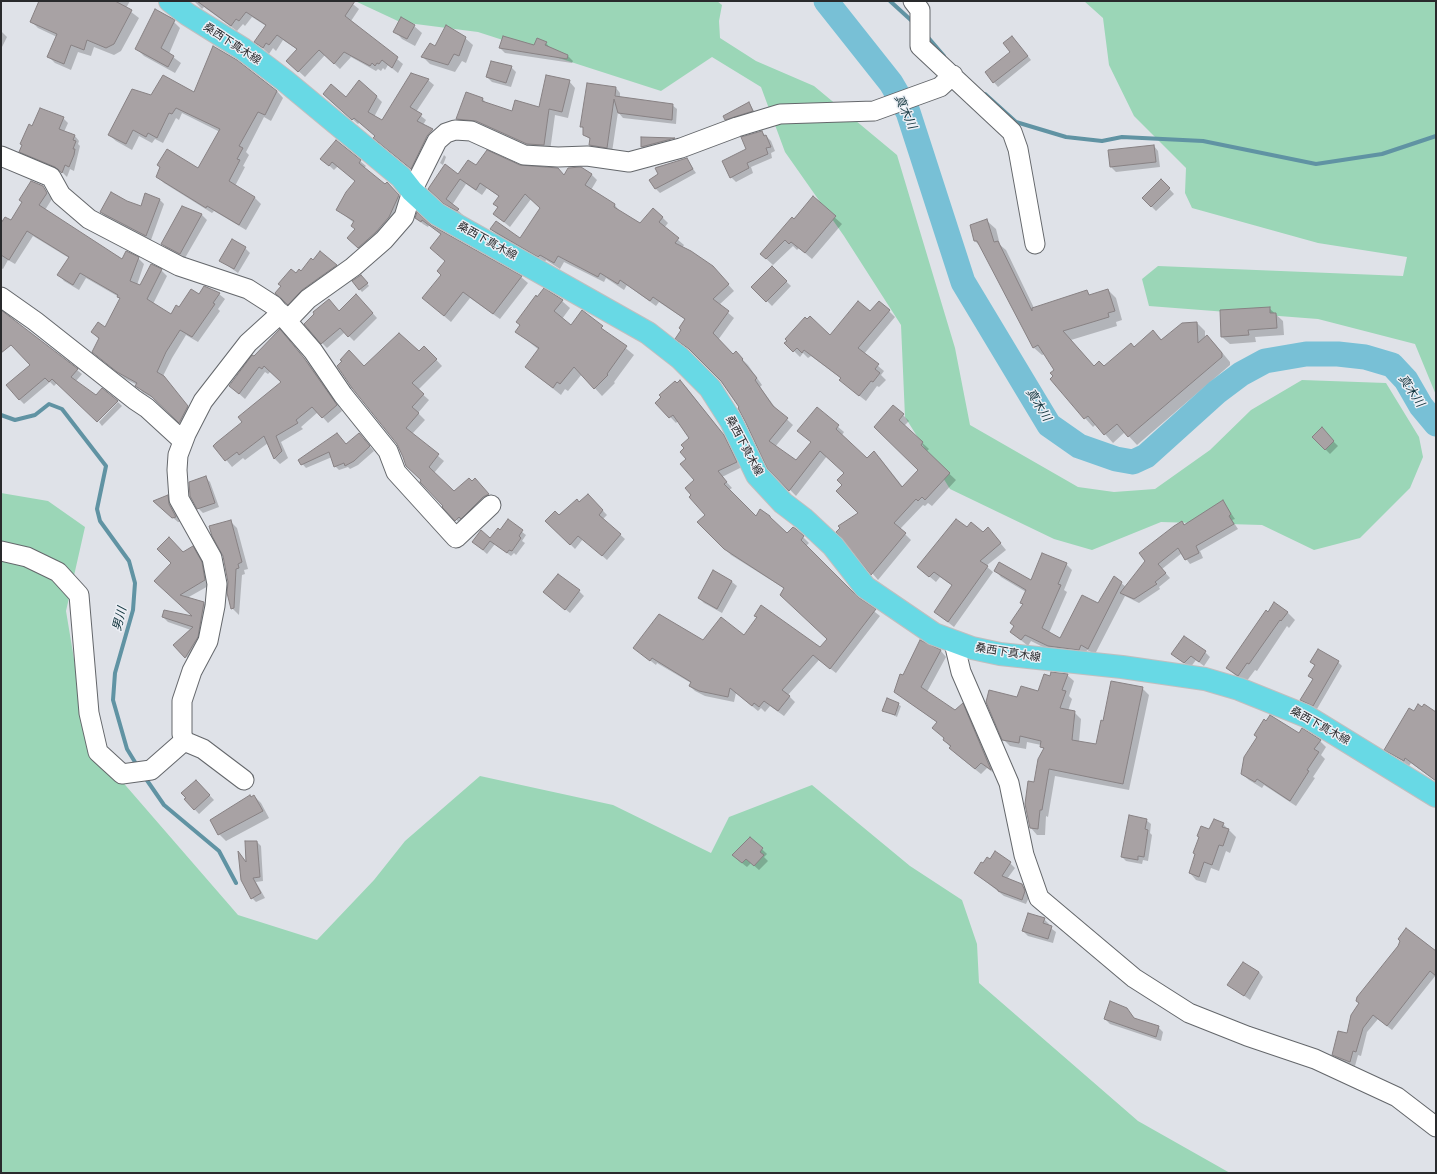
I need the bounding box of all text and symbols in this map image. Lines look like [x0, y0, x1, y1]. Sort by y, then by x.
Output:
street label: 桑西下真木線 [201, 20, 263, 68]
water label: 真木川 [891, 93, 919, 131]
street label: 桑西下真木線 [455, 219, 519, 263]
water label: 真木川 [1395, 372, 1427, 410]
water label: 真木川 [1022, 386, 1054, 424]
street label: 桑西下真木線 [723, 414, 765, 478]
water label: 男川 [110, 606, 130, 632]
street label: 桑西下真木線 [974, 641, 1042, 665]
street label: 桑西下真木線 [1288, 704, 1352, 748]

